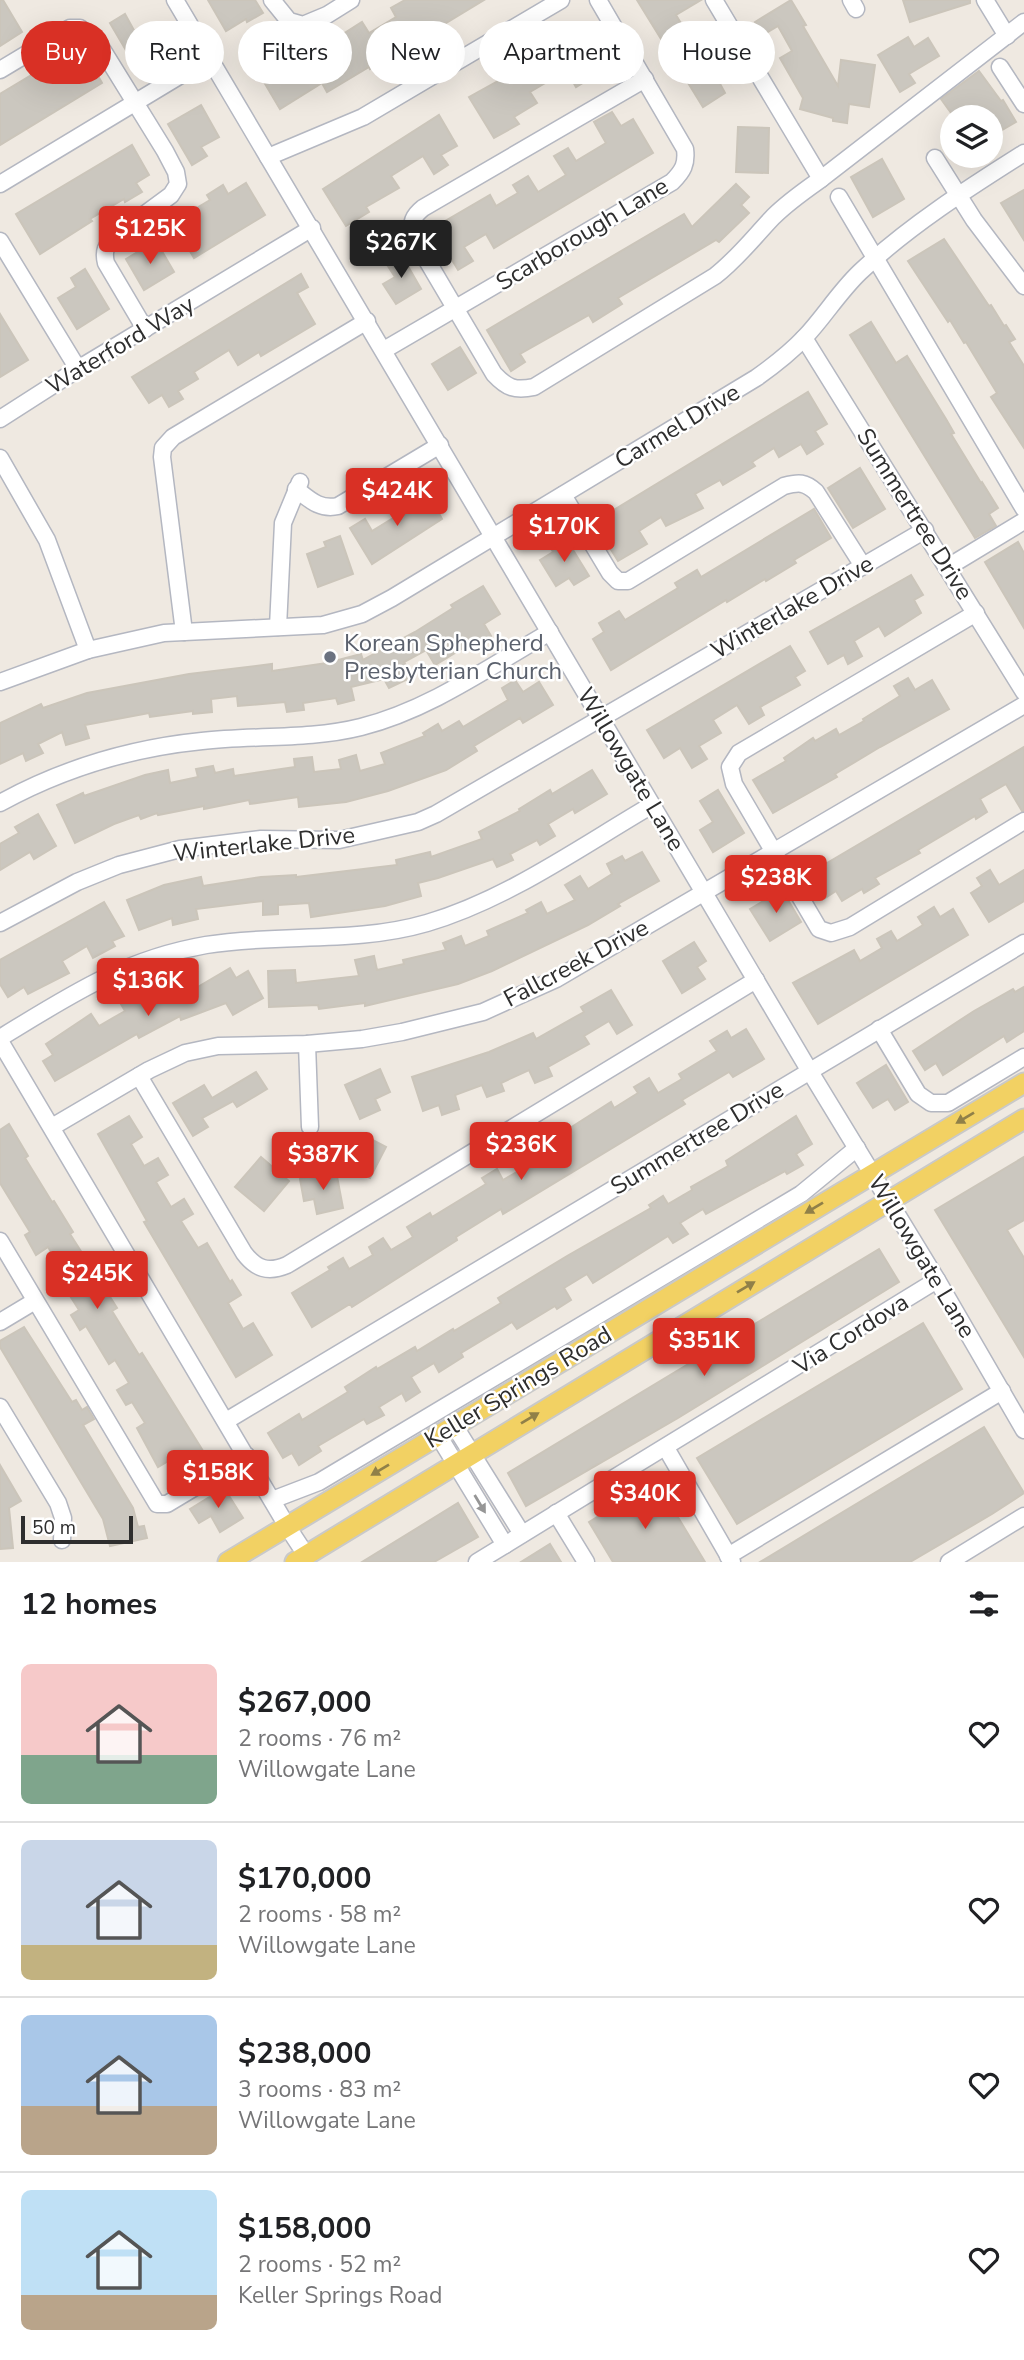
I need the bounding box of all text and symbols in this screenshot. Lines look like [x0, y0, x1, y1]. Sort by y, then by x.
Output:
chip: Buy [21, 21, 111, 84]
chip: Rent [125, 21, 224, 84]
chip: Filters [238, 21, 352, 84]
chip: New [366, 21, 465, 84]
chip: Apartment [479, 21, 644, 84]
chip: House [658, 21, 775, 84]
map controls [940, 105, 1003, 168]
button: layers [940, 105, 1003, 168]
street label: Scarborough Lane [490, 170, 674, 298]
pin: $125K [101, 206, 199, 266]
text: $125K [115, 213, 185, 244]
pin: $267K [352, 220, 450, 280]
text: $267K [366, 227, 436, 258]
street label: Waterford Way [40, 288, 201, 402]
street label: Carmel Drive [609, 376, 745, 476]
street label: Summertree Drive [849, 422, 981, 606]
pin: $424K [348, 468, 446, 528]
text: $424K [362, 475, 432, 506]
pin: $170K [515, 504, 613, 564]
text: $170K [529, 511, 599, 542]
street label: Winterlake Drive [705, 547, 879, 667]
place label: Korean Sphepherd Presbyterian Church [344, 627, 562, 687]
marker: Korean Sphepherd Presbyterian Church [322, 649, 338, 665]
street label: Willowgate Lane [570, 681, 692, 857]
street label: Winterlake Drive [172, 819, 356, 869]
pin: $238K [727, 856, 825, 915]
text: $238K [741, 862, 811, 893]
street label: Fallcreek Drive [498, 911, 654, 1015]
pin: $136K [99, 958, 197, 1018]
text: $136K [113, 965, 183, 996]
street label: Summertree Drive [604, 1074, 790, 1202]
one-way arrow [956, 1112, 975, 1124]
pin: $236K [472, 1122, 570, 1182]
text: $236K [486, 1129, 556, 1160]
pin: $387K [274, 1132, 372, 1192]
text: $387K [288, 1139, 358, 1170]
street label: Willowgate Lane [861, 1168, 983, 1344]
one-way arrow [805, 1202, 824, 1215]
pin: $245K [48, 1252, 146, 1311]
text: $245K [62, 1258, 132, 1289]
one-way arrow [736, 1281, 755, 1293]
street label: Via Cordova [787, 1286, 915, 1383]
street label: Keller Springs Road [418, 1318, 618, 1456]
pin: $351K [655, 1318, 753, 1378]
text: $351K [669, 1325, 739, 1356]
one-way arrow [521, 1412, 540, 1425]
pin: $158K [169, 1450, 267, 1510]
text: $158K [183, 1457, 253, 1488]
one-way arrow [370, 1464, 389, 1476]
pin: $340K [596, 1472, 694, 1531]
text: $340K [610, 1478, 680, 1509]
one-way arrow [474, 1495, 486, 1514]
scale bar [21, 1513, 133, 1545]
text: 50 m [32, 1515, 76, 1541]
text: 12 homes [21, 1584, 157, 1625]
icon: filters [965, 1585, 1003, 1623]
text: $267,000 [238, 1682, 371, 1723]
icon: home [77, 1692, 161, 1776]
icon: heart [965, 1715, 1003, 1753]
text: 2 rooms · 76 m² [238, 1723, 401, 1754]
text: Willowgate Lane [238, 1754, 416, 1785]
text: $170,000 [238, 1858, 371, 1899]
icon: home [77, 1868, 161, 1952]
icon: heart [965, 1891, 1003, 1929]
text: 2 rooms · 58 m² [238, 1899, 401, 1930]
text: Willowgate Lane [238, 1930, 416, 1961]
text: $238,000 [238, 2033, 371, 2074]
icon: home [77, 2043, 161, 2127]
icon: heart [965, 2066, 1003, 2104]
text: 3 rooms · 83 m² [238, 2074, 401, 2105]
text: Willowgate Lane [238, 2105, 416, 2136]
text: $158,000 [238, 2208, 371, 2249]
icon: home [77, 2218, 161, 2302]
icon: heart [965, 2241, 1003, 2279]
text: 2 rooms · 52 m² [238, 2249, 401, 2280]
text: Keller Springs Road [238, 2280, 442, 2311]

